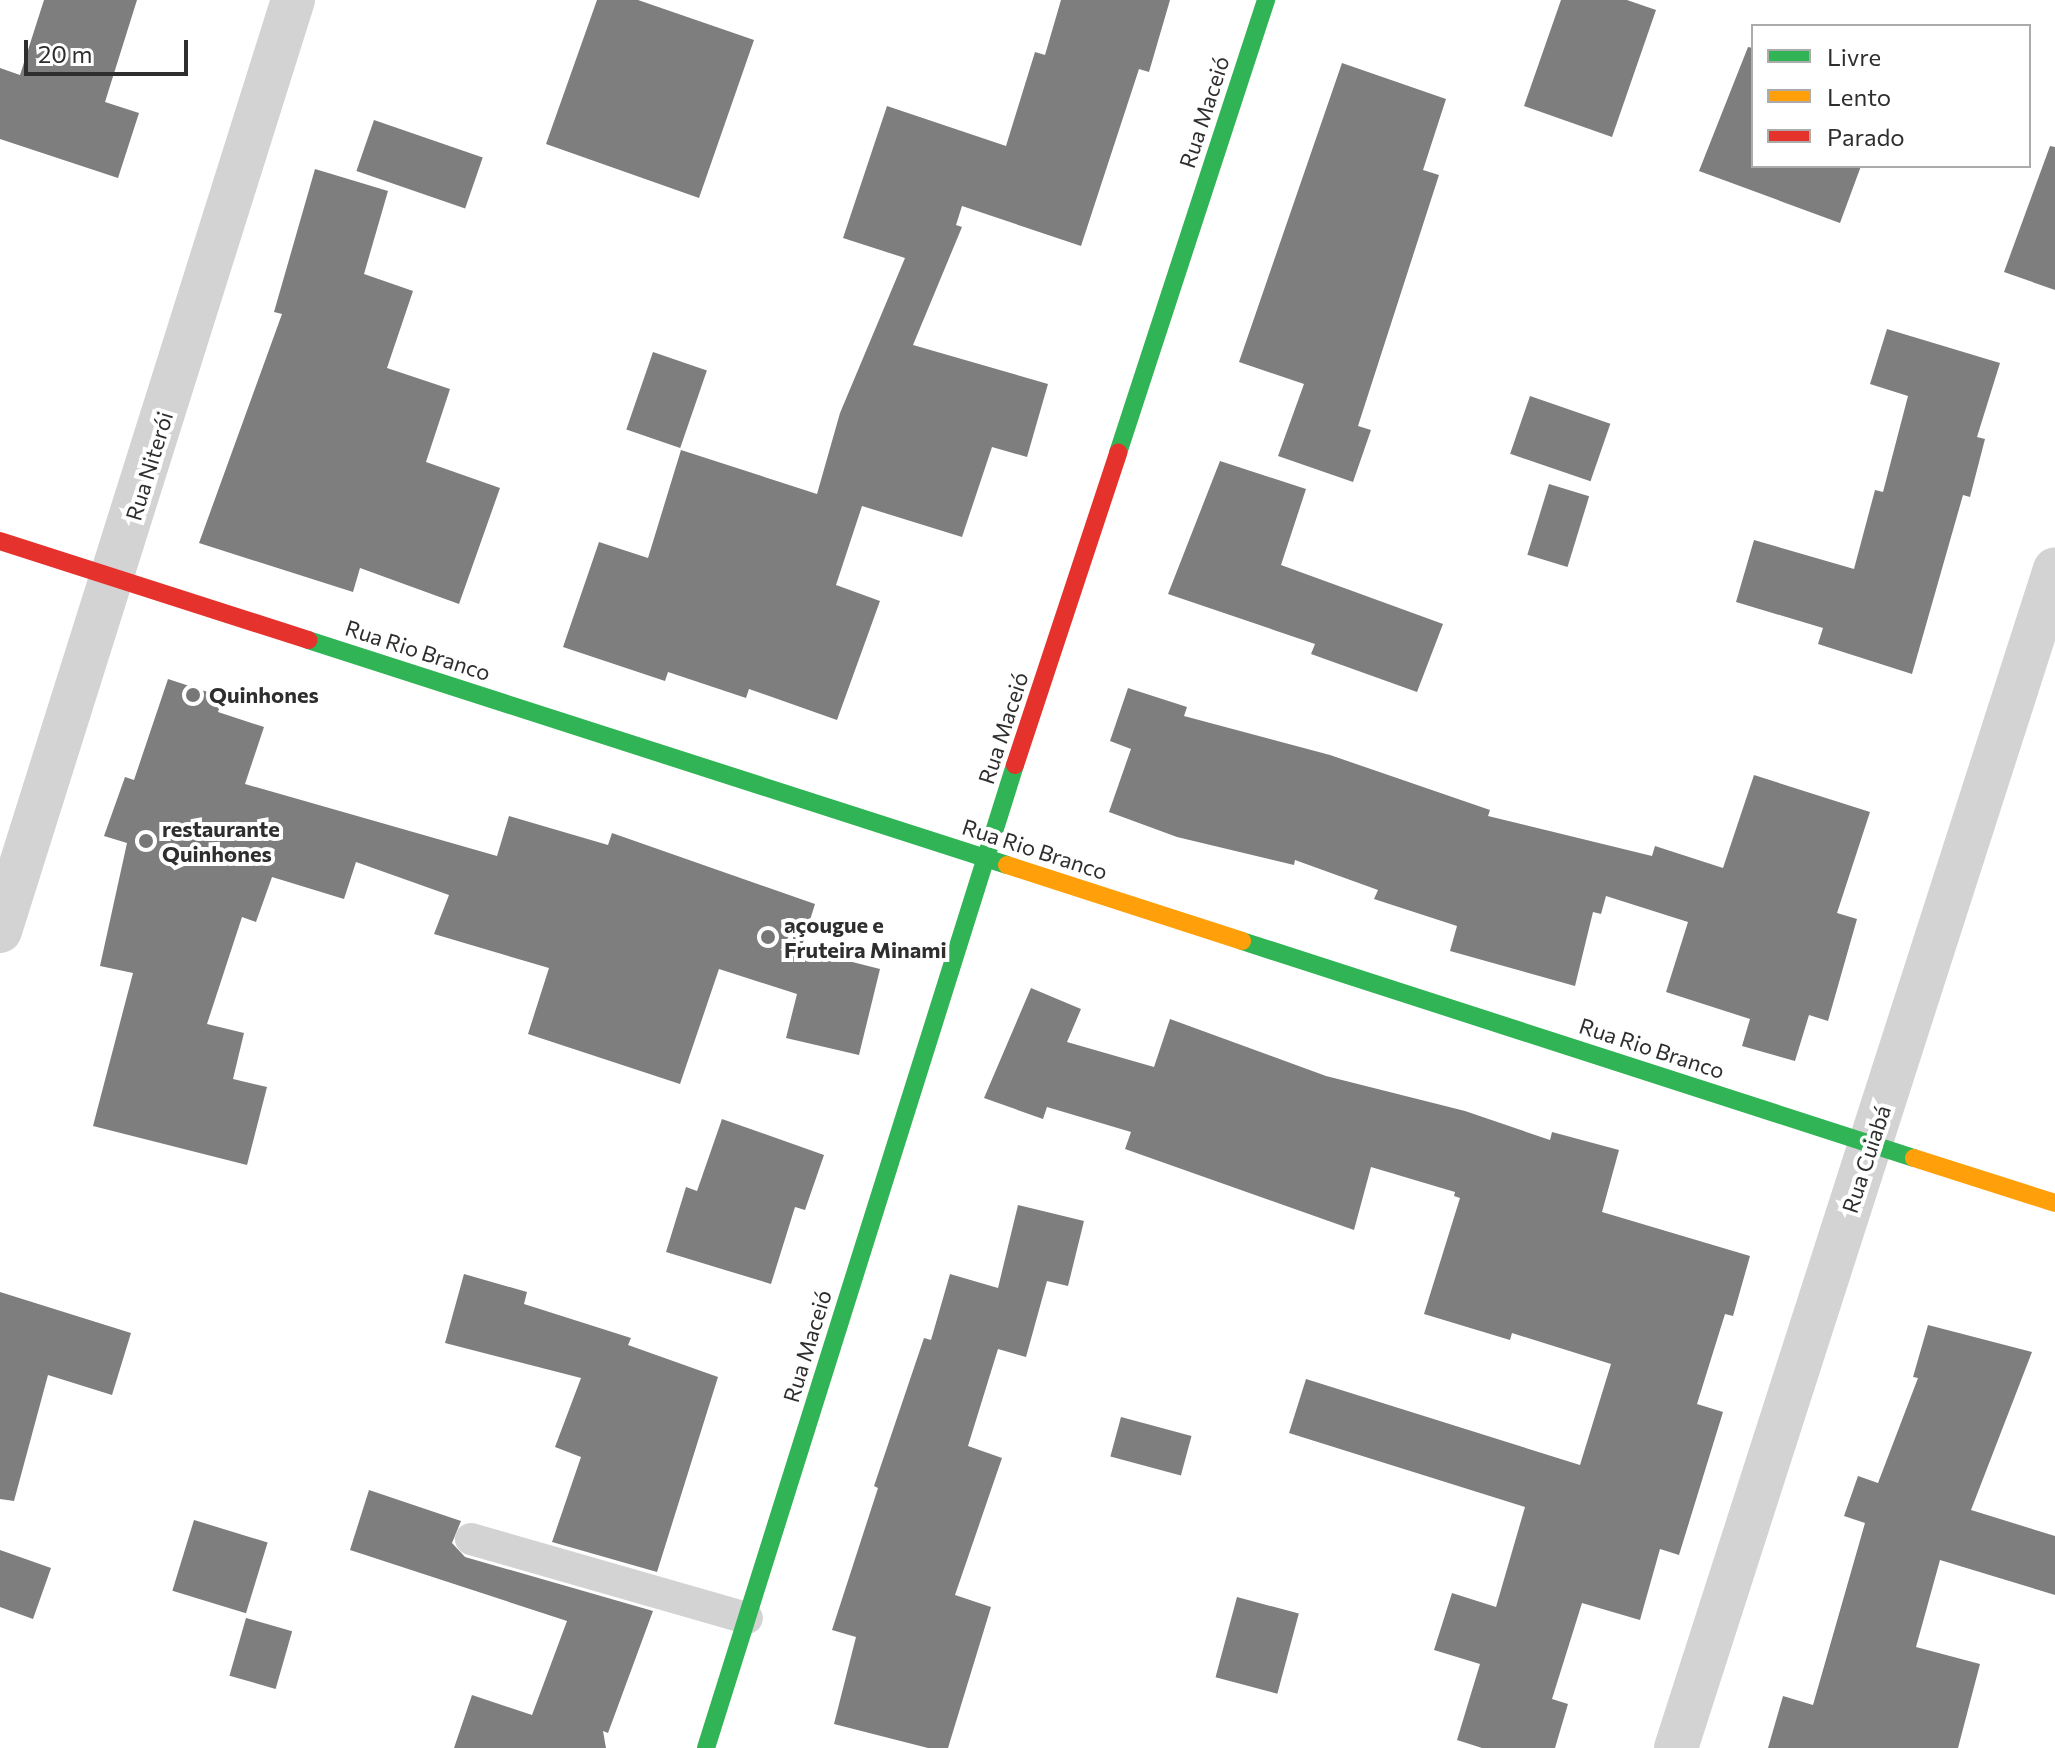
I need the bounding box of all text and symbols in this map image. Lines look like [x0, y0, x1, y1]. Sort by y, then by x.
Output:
scale bar [28, 24, 192, 74]
legend [1751, 24, 2031, 168]
text: 20 m [38, 39, 92, 68]
text: Livre [1827, 42, 1881, 71]
street label: Rua Maceió [1173, 53, 1235, 171]
text: Lento [1827, 82, 1891, 111]
text: Parado [1827, 122, 1905, 151]
street label: Rua Niterói [120, 408, 178, 524]
street label: Rua Rio Branco [342, 614, 494, 686]
street label: Rua Maceió [972, 669, 1034, 787]
place label: Quinhones [209, 682, 319, 708]
marker: Quinhones [184, 686, 202, 704]
street label: Rua Rio Branco [959, 813, 1111, 885]
place label: restaurante Quinhones [162, 815, 280, 866]
marker: restaurante Quinhones [137, 832, 155, 850]
place label: açougue e Fruteira Minami [784, 911, 947, 962]
marker: açougue e Fruteira Minami [759, 928, 777, 946]
street label: Rua Rio Branco [1576, 1012, 1728, 1084]
street label: Rua Cuiabá [1836, 1102, 1896, 1216]
street label: Rua Maceió [777, 1287, 837, 1405]

